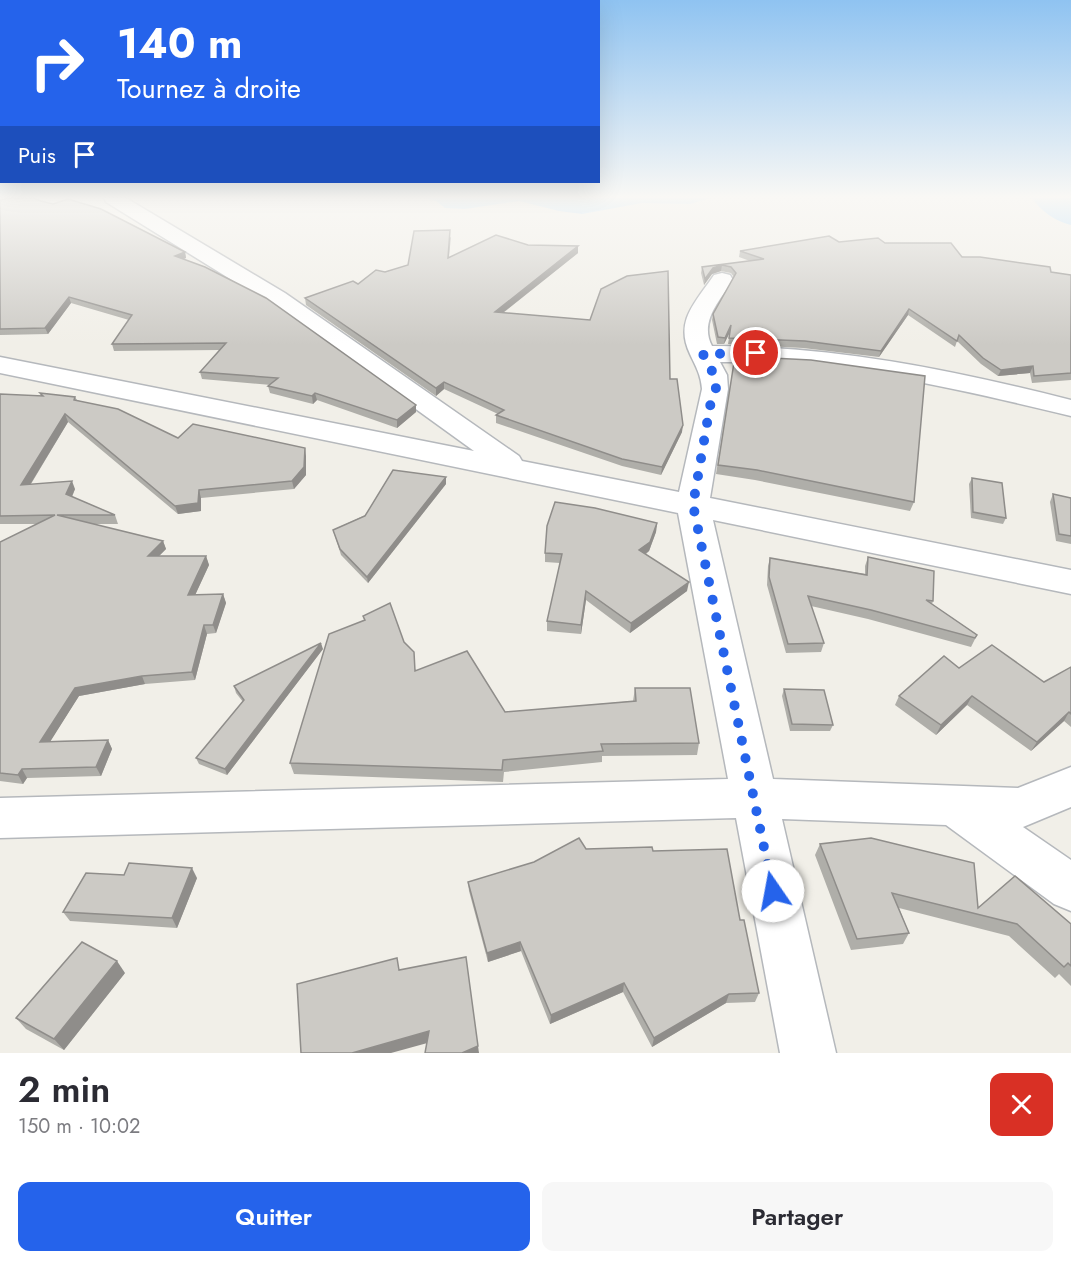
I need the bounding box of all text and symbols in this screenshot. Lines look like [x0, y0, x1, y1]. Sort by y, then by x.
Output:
text: 140 m [117, 13, 243, 74]
icon: right [18, 24, 96, 102]
text: Tournez à droite [117, 69, 301, 108]
icon: arrive [68, 138, 101, 171]
text: Puis [18, 139, 56, 171]
pin [730, 327, 781, 378]
icon: arrive [739, 336, 772, 369]
position arrow [741, 859, 805, 923]
text: 2 min [18, 1063, 110, 1115]
button: close [990, 1073, 1053, 1136]
text: 150 m · 10:02 [18, 1112, 140, 1141]
button: Quitter [18, 1182, 530, 1251]
button: Partager [542, 1182, 1053, 1251]

